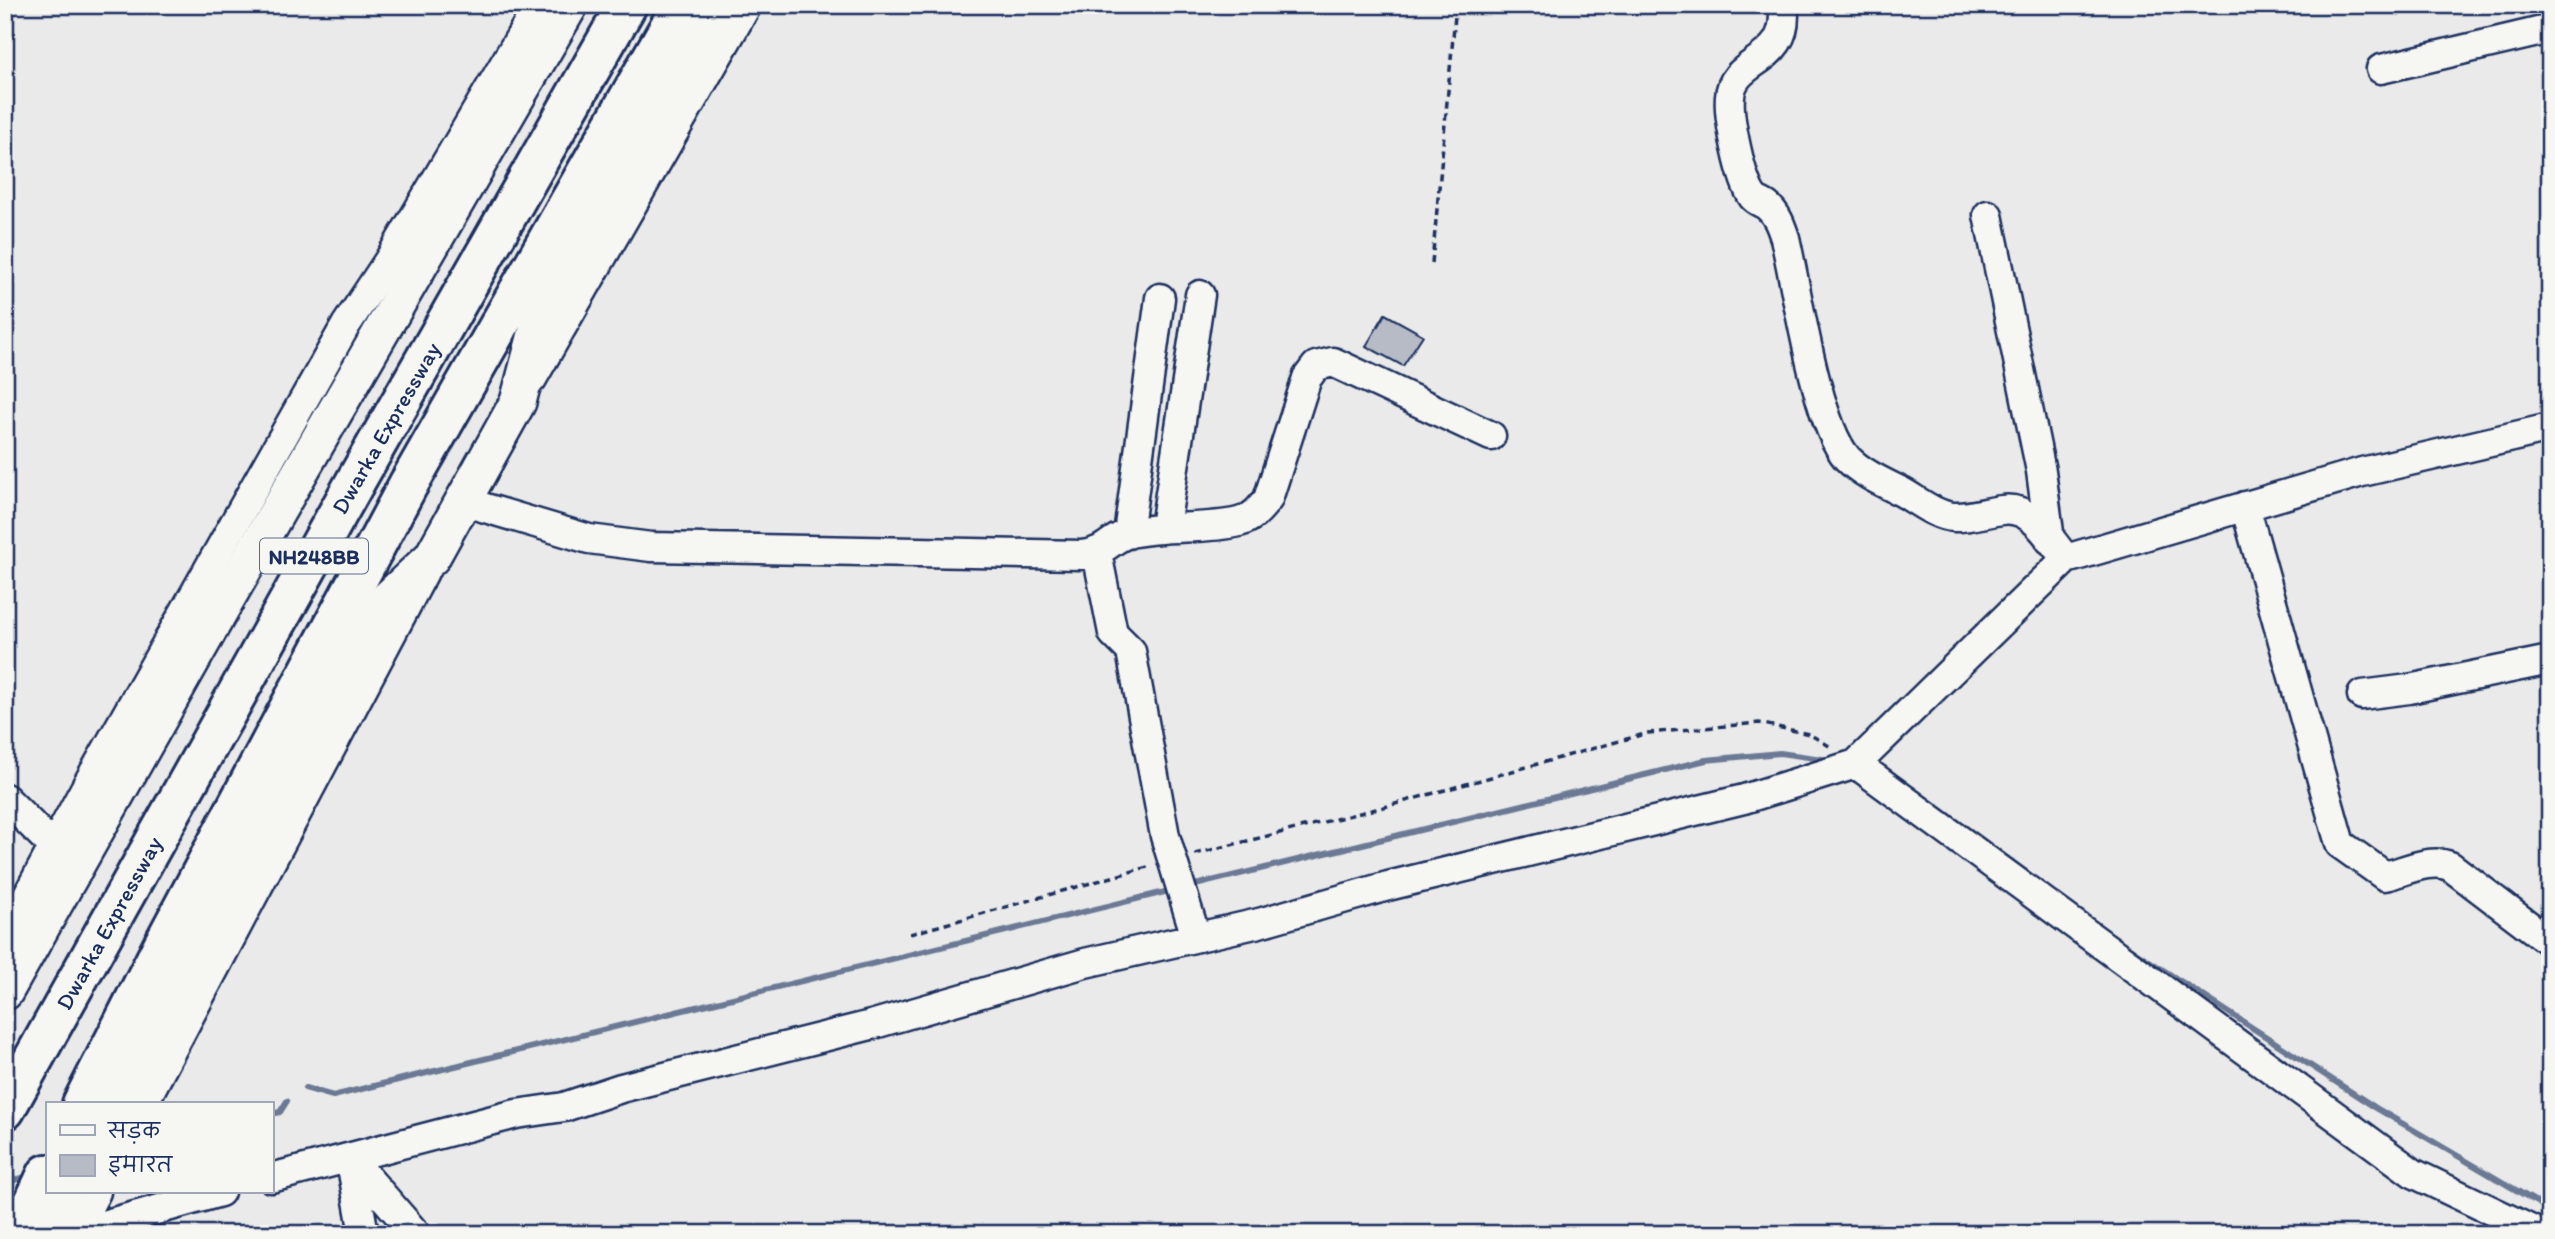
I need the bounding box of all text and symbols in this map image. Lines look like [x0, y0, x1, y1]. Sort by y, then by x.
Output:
street label: Dwarka Expressway [325, 337, 447, 519]
road number: NH248BB [260, 538, 368, 574]
street label: Dwarka Expressway [50, 831, 168, 1015]
legend [46, 1102, 273, 1194]
text: सड़क [107, 1118, 161, 1144]
text: इमारत [108, 1152, 174, 1177]

